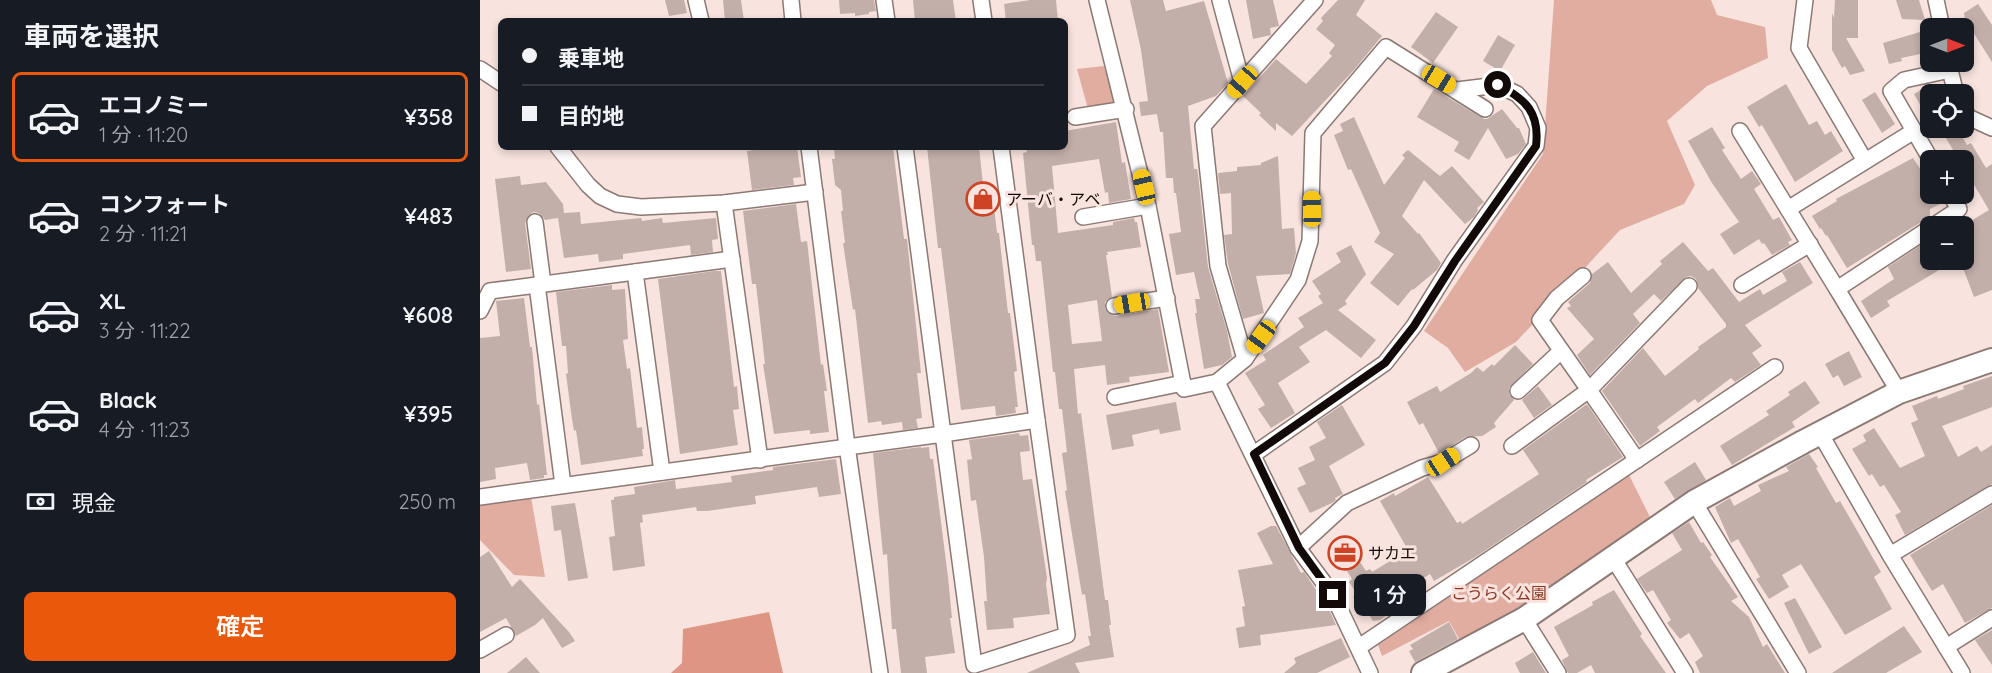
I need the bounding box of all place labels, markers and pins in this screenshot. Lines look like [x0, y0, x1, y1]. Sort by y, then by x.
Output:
shop icon: アーバ・アベ [965, 181, 1001, 217]
place label: アーバ・アベ [1006, 189, 1101, 209]
office icon: サカエ [1327, 535, 1363, 571]
place label: サカエ [1368, 543, 1416, 563]

